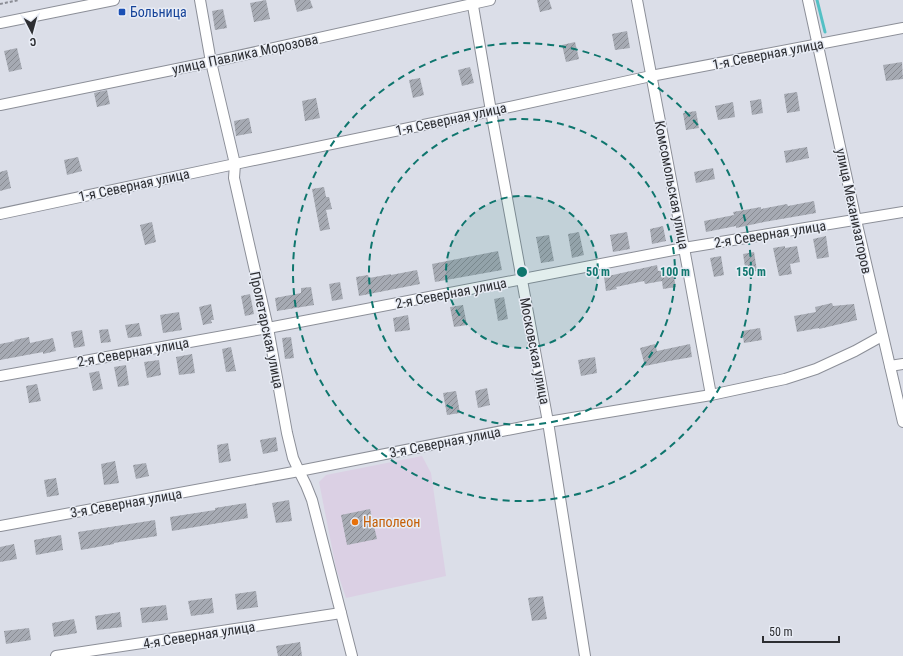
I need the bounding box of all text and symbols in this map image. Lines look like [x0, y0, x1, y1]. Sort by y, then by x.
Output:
place label: Больница [130, 4, 187, 20]
marker: Больница [117, 7, 127, 17]
north arrow [12, 12, 52, 52]
street label: улица Павлика Морозова [170, 31, 320, 77]
text: С [29, 35, 37, 48]
street label: 1-я Северная улица [711, 35, 825, 73]
street label: 1-я Северная улица [394, 99, 508, 139]
street label: Комсомольская улица [652, 119, 692, 251]
street label: улица Механизаторов [833, 147, 875, 275]
street label: 1-я Северная улица [77, 165, 191, 205]
street label: 2-я Северная улица [713, 217, 827, 251]
centre of rings [515, 265, 529, 279]
text: 50 m [586, 265, 610, 279]
text: 100 m [660, 265, 690, 279]
text: 150 m [736, 265, 766, 279]
street label: Пролетарская улица [247, 270, 287, 390]
street label: 2-я Северная улица [394, 274, 508, 312]
street label: Московская улица [517, 296, 553, 406]
street label: 2-я Северная улица [76, 334, 190, 370]
street label: 3-я Северная улица [388, 423, 502, 461]
street label: 3-я Северная улица [69, 485, 183, 521]
place label: Наполеон [363, 514, 420, 530]
marker: Наполеон [350, 517, 360, 527]
street label: 4-я Северная улица [142, 618, 256, 652]
scale bar [763, 618, 839, 644]
text: 50 m [769, 625, 793, 639]

